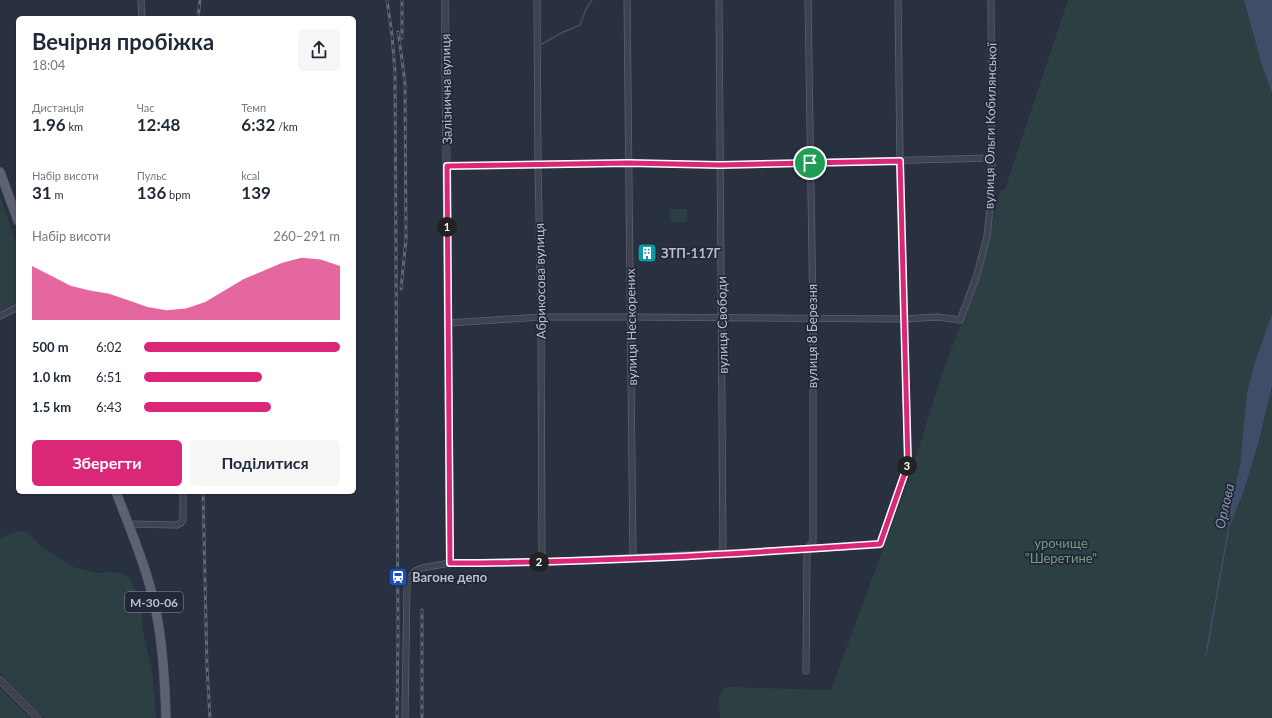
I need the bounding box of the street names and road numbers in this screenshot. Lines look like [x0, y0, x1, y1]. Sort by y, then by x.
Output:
street label: Залізнична вулиця [437, 33, 455, 145]
street label: вулиця Ольги Кобилянської [981, 42, 999, 209]
street label: Абрикосова вулиця [531, 223, 549, 339]
street label: вулиця Нескорених [622, 268, 640, 386]
street label: вулиця Свободи [713, 276, 731, 374]
street label: вулиця 8 Березня [804, 284, 820, 388]
road number: М-30-06 [125, 592, 183, 612]

